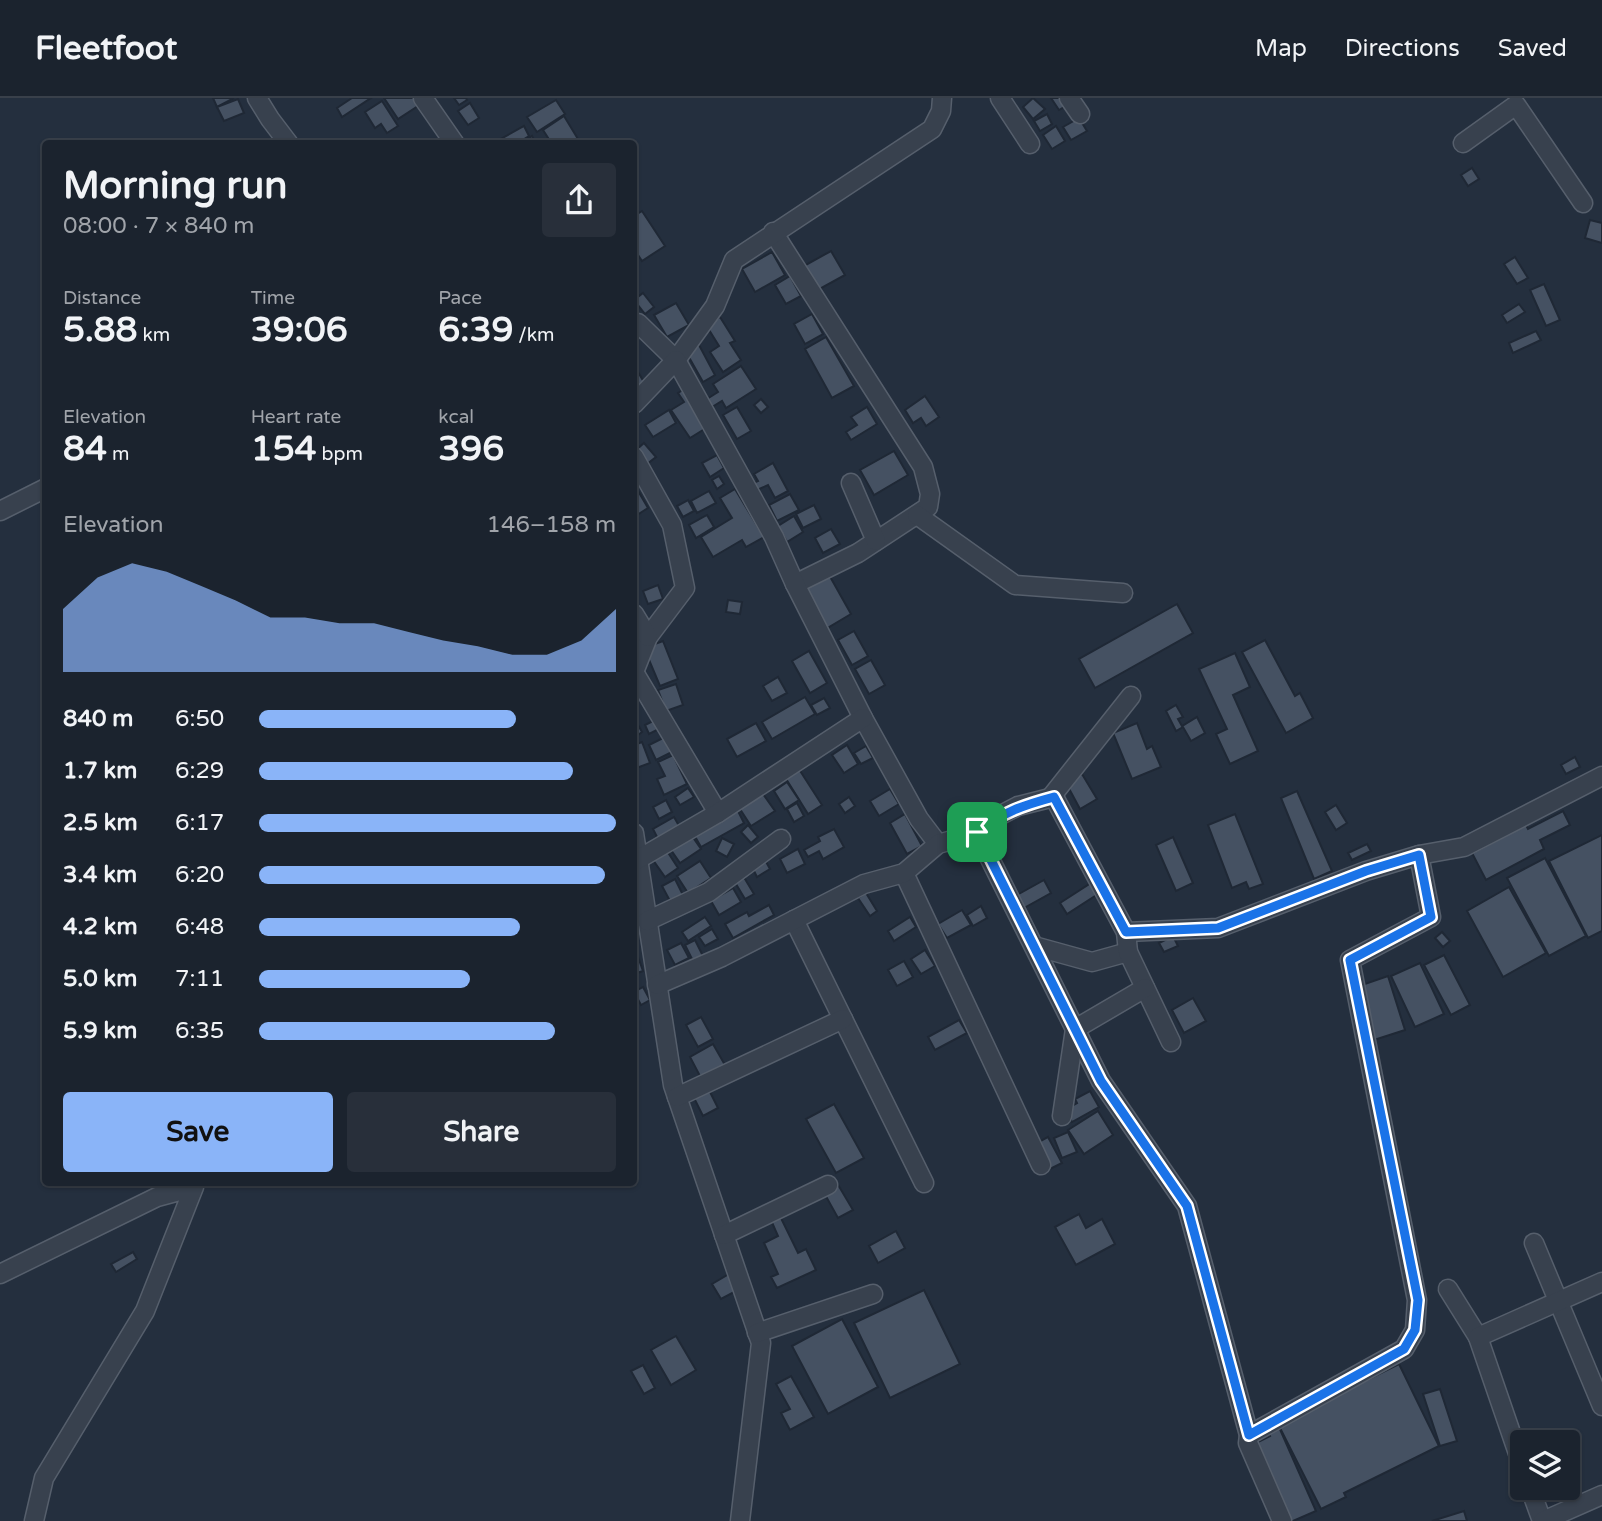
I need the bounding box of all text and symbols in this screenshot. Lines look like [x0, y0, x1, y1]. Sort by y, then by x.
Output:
text: Fleetfoot [35, 29, 177, 68]
text: Map [1255, 34, 1307, 63]
text: Directions [1345, 34, 1460, 63]
text: Saved [1498, 34, 1567, 63]
text: Morning run [63, 163, 287, 209]
button: share [542, 163, 616, 237]
text: 08:00 · 7 × 840 m [63, 212, 254, 240]
text: Distance [63, 287, 141, 309]
text: Time [251, 287, 295, 309]
text: Pace [438, 287, 482, 309]
text: 5.88 [63, 309, 138, 351]
text: 39:06 [251, 309, 348, 351]
text: 6:39 [438, 309, 513, 351]
text: km [138, 324, 170, 346]
text: /km [513, 324, 555, 346]
text: Elevation [63, 406, 146, 428]
text: Heart rate [251, 406, 341, 428]
text: kcal [438, 406, 474, 428]
text: 84 [63, 428, 107, 470]
text: 154 [251, 428, 317, 470]
text: 396 [438, 428, 504, 470]
text: m [107, 443, 129, 465]
text: bpm [317, 443, 363, 465]
text: Elevation [63, 511, 164, 539]
text: 146–158 m [487, 511, 616, 539]
text: 840 m [63, 705, 133, 733]
text: 6:50 [175, 705, 224, 733]
text: 1.7 km [63, 757, 137, 785]
text: 6:29 [175, 757, 224, 785]
pin [947, 802, 1007, 862]
text: 2.5 km [63, 809, 138, 837]
text: 6:17 [175, 809, 224, 837]
icon: arrive [958, 813, 996, 851]
text: 3.4 km [63, 861, 137, 889]
text: 6:20 [175, 861, 224, 889]
text: 4.2 km [63, 913, 138, 941]
text: 6:48 [175, 913, 224, 941]
text: 5.0 km [63, 965, 137, 993]
text: 7:11 [175, 965, 224, 993]
text: 5.9 km [63, 1017, 137, 1045]
text: 6:35 [175, 1017, 224, 1045]
button: Save [63, 1092, 333, 1172]
button: Share [347, 1092, 616, 1172]
map controls [1510, 1430, 1580, 1500]
button: layers [1510, 1430, 1580, 1500]

